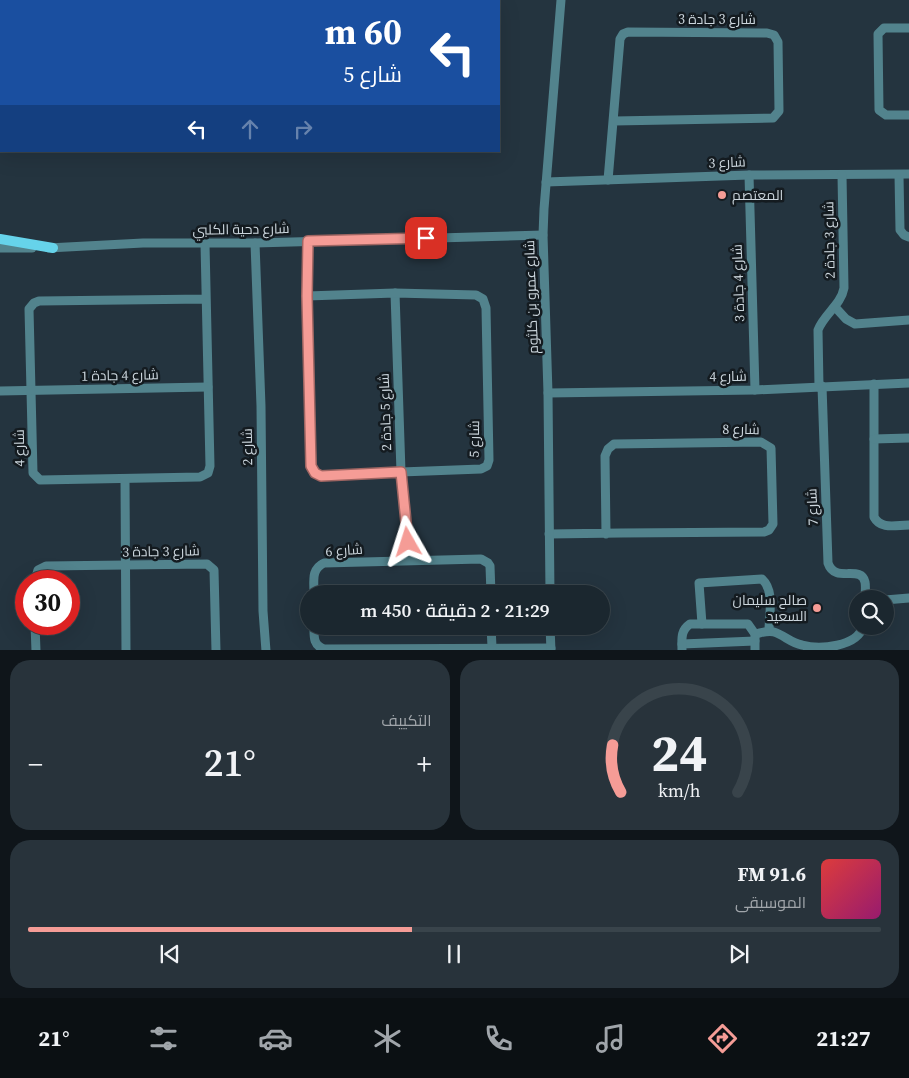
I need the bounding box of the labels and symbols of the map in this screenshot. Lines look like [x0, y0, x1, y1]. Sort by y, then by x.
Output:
street label: شارع 3 جادة 3 [678, 9, 756, 29]
street label: شارع 3 [708, 151, 746, 173]
place label: المعتصم [732, 185, 783, 205]
marker: المعتصم [716, 189, 728, 201]
street label: شارع 3 جادة 2 [818, 201, 840, 279]
pin [405, 217, 447, 259]
street label: شارع دحية الكلبي [192, 218, 290, 242]
street label: شارع عمرو بن كلثوم [519, 240, 543, 354]
street label: شارع 4 جادة 3 [727, 244, 749, 322]
street label: شارع 4 جادة 1 [81, 364, 159, 386]
street label: شارع 4 [709, 366, 747, 386]
street label: شارع 5 جادة 2 [374, 373, 396, 451]
street label: شارع 8 [722, 419, 760, 439]
street label: شارع 5 [464, 420, 484, 458]
street label: شارع 2 [237, 428, 257, 466]
street label: شارع 4 [9, 429, 29, 467]
street label: شارع 7 [801, 488, 823, 526]
position arrow [381, 515, 433, 567]
street label: شارع 6 [325, 539, 363, 561]
street label: شارع 3 جادة 3 [122, 540, 200, 562]
speed limit sign: 30 [15, 570, 80, 635]
place label: صالح سليمان السعيد [733, 590, 807, 626]
marker: صالح سليمان السعيد [811, 602, 823, 614]

